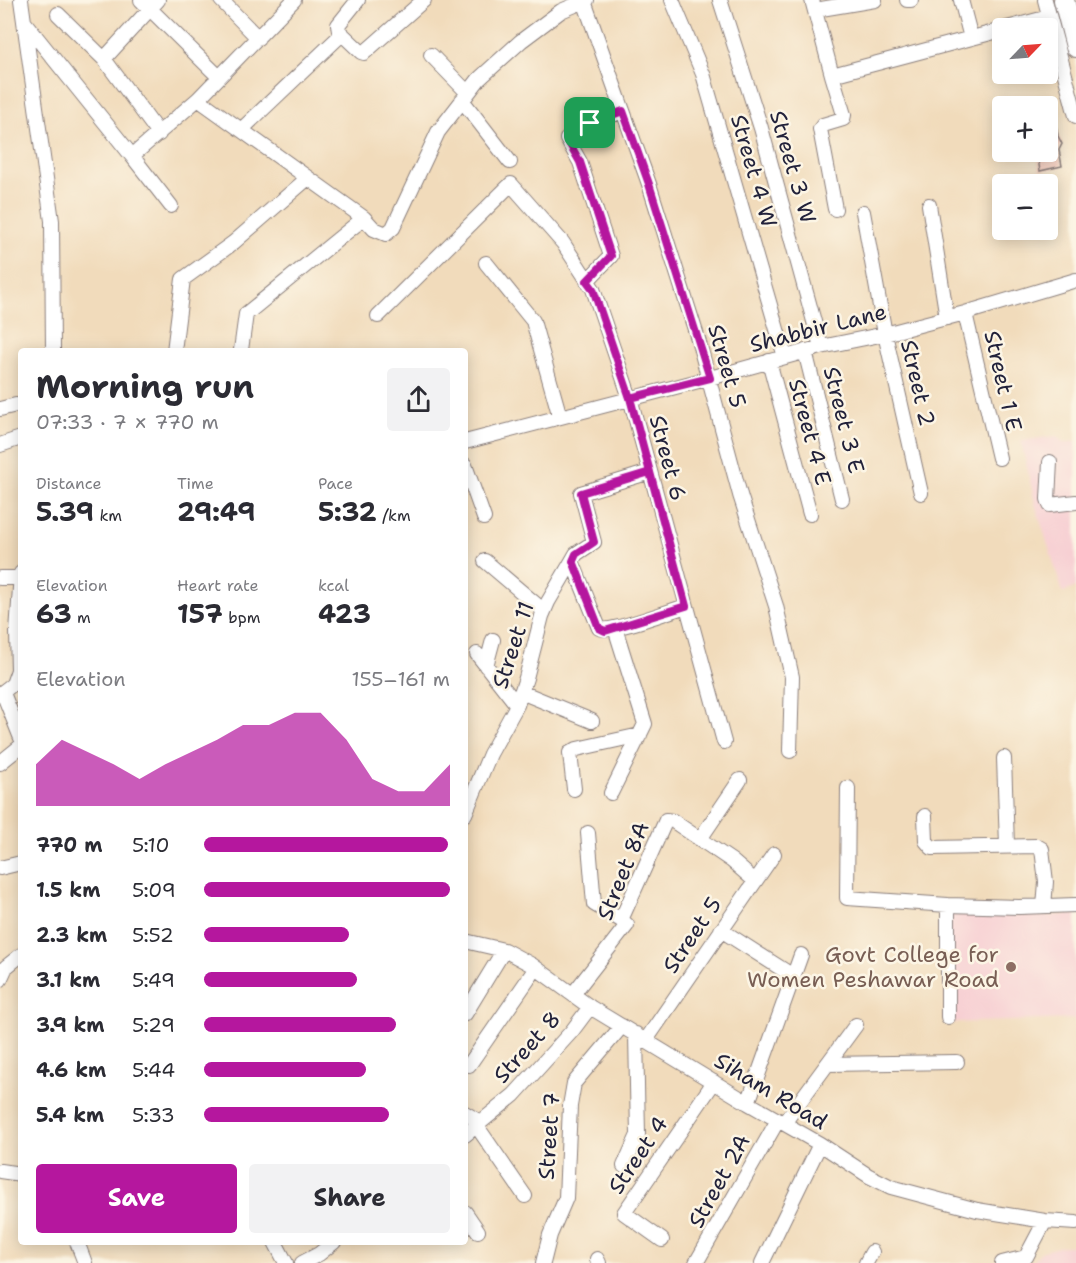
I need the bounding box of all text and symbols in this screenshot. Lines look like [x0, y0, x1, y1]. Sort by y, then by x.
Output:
north arrow [992, 18, 1058, 84]
map controls [992, 18, 1058, 240]
button: + [992, 96, 1058, 162]
pin [564, 97, 615, 148]
icon: arrive [573, 106, 606, 139]
street label: Street 3 W [763, 107, 823, 227]
street label: Street 4 W [724, 111, 784, 231]
button: − [992, 174, 1058, 240]
street label: Shabbir Lane [747, 297, 889, 359]
street label: Street 5 [701, 321, 753, 411]
street label: Street 1 E [977, 328, 1029, 434]
street label: Street 2 [894, 337, 942, 429]
text: Morning run [36, 364, 254, 409]
street label: Street 3 E [817, 364, 871, 476]
button: share [387, 368, 450, 431]
street label: Street 4 E [782, 376, 838, 488]
text: 07:33 · 7 × 770 m [36, 409, 219, 435]
street label: Street 6 [643, 412, 693, 504]
text: Distance [36, 473, 102, 494]
text: Time [177, 473, 214, 494]
text: Pace [318, 473, 353, 494]
text: 5.39 [36, 494, 94, 529]
text: 29:49 [177, 494, 256, 529]
text: 5:32 [318, 494, 377, 529]
text: km [94, 505, 122, 526]
text: /km [377, 505, 411, 526]
text: Elevation [36, 575, 108, 596]
text: Heart rate [177, 575, 259, 596]
text: kcal [318, 575, 349, 596]
text: 63 [36, 596, 72, 631]
text: 157 [177, 596, 223, 631]
text: 423 [318, 596, 371, 631]
street label: Street 11 [485, 598, 541, 692]
text: m [72, 607, 91, 628]
text: bpm [223, 607, 260, 628]
text: Elevation [36, 666, 126, 692]
text: 155–161 m [352, 666, 450, 692]
street label: Street 8A [590, 818, 656, 924]
text: 770 m [36, 832, 102, 858]
text: 5:10 [132, 832, 169, 858]
text: 1.5 km [36, 877, 100, 903]
text: 5:09 [132, 877, 176, 903]
street label: Street 5 [656, 891, 728, 979]
text: 2.3 km [36, 922, 107, 948]
text: 5:52 [132, 922, 174, 948]
place label: Govt College for Women Peshawar Road [747, 940, 999, 994]
marker: Govt College for Women Peshawar Road [1004, 960, 1018, 974]
text: 3.1 km [36, 967, 100, 993]
text: 5:49 [132, 967, 175, 993]
street label: Street 8 [487, 1005, 567, 1089]
text: 3.9 km [36, 1012, 105, 1038]
text: 5:29 [132, 1012, 175, 1038]
street label: Siham Road [709, 1046, 833, 1136]
text: 4.6 km [36, 1057, 106, 1083]
text: 5:44 [132, 1057, 175, 1083]
street label: Street 7 [531, 1091, 567, 1181]
text: 5.4 km [36, 1102, 104, 1128]
text: 5:33 [132, 1102, 175, 1128]
street label: Street 4 [601, 1111, 675, 1199]
street label: Street 2A [681, 1129, 757, 1233]
button: Save [36, 1164, 237, 1233]
button: Share [249, 1164, 450, 1233]

